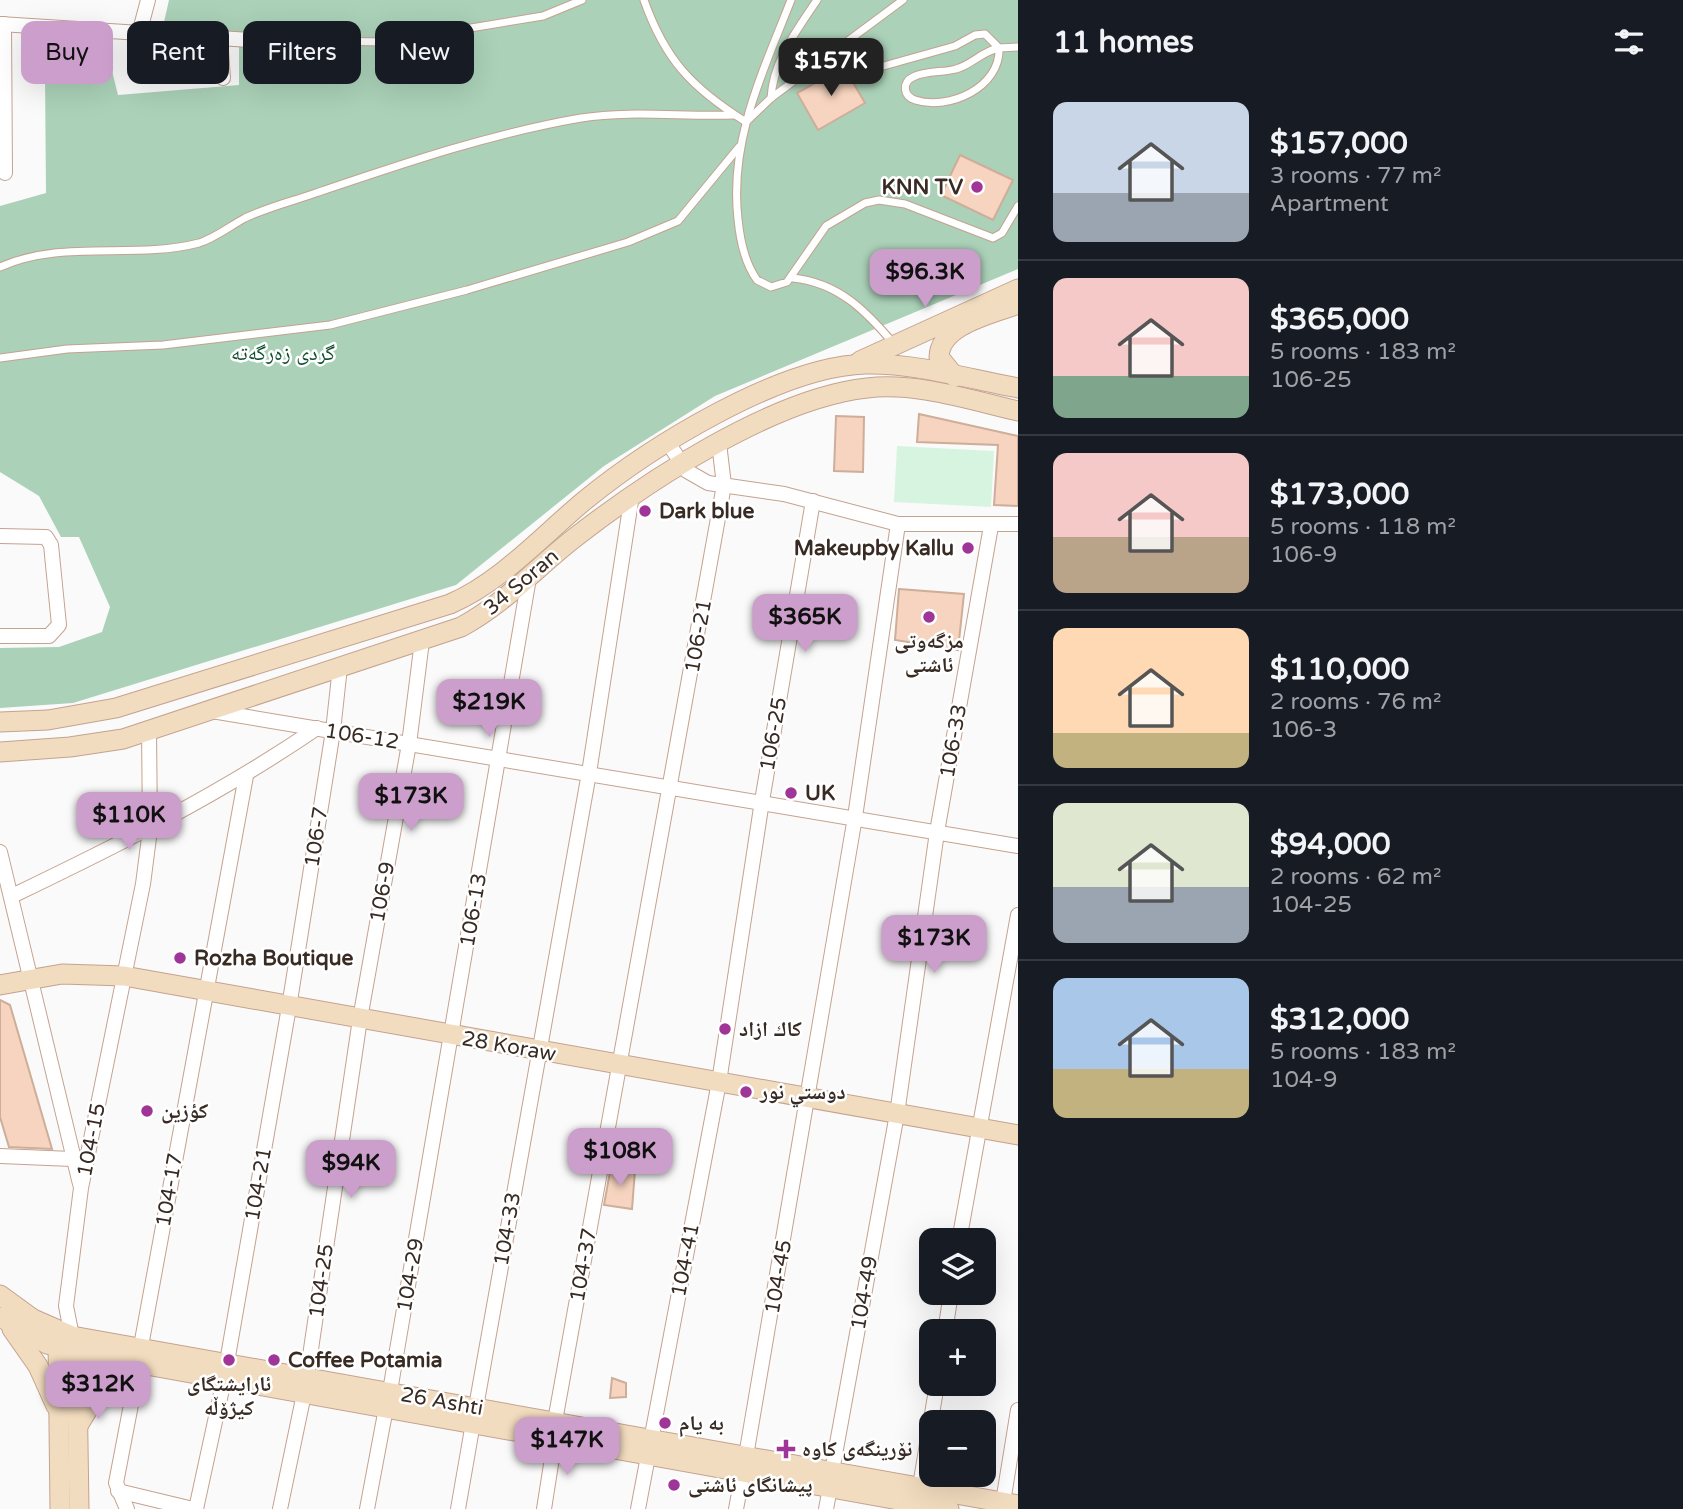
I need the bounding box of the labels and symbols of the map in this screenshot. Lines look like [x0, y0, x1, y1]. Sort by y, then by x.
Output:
pin: $157K [782, 38, 880, 98]
place label: KNN TV [882, 175, 963, 200]
marker: KNN TV [969, 179, 985, 195]
pin: $96.3K [868, 250, 982, 309]
park label: گردی زەرگەتە [231, 341, 335, 366]
place label: Dark blue [659, 499, 755, 524]
marker: Dark blue [637, 503, 653, 519]
place label: Makeupby Kallu [794, 536, 954, 561]
marker: Makeupby Kallu [960, 540, 976, 556]
street label: 34 Soran [479, 544, 564, 621]
pin: $365K [756, 594, 854, 654]
street label: 106-21 [680, 597, 717, 675]
marker: مزگەوتی ئاشتی [921, 609, 937, 625]
place label: مزگەوتی ئاشتی [894, 629, 964, 678]
pin: $219K [440, 680, 538, 739]
street label: 106-25 [755, 695, 792, 773]
street label: 106-33 [935, 702, 972, 780]
street label: 106-12 [323, 718, 401, 755]
pin: $173K [362, 774, 460, 833]
place label: UK [805, 781, 835, 806]
marker: UK [783, 785, 799, 801]
pin: $110K [80, 792, 178, 852]
street label: 106-7 [299, 805, 334, 869]
street label: 106-9 [365, 860, 400, 924]
street label: 106-13 [455, 871, 492, 949]
pin: $173K [885, 916, 983, 975]
place label: Rozha Boutique [194, 946, 354, 971]
marker: Rozha Boutique [172, 950, 188, 966]
place label: كاك ازاد [739, 1017, 802, 1042]
marker: كاك ازاد [717, 1021, 733, 1037]
street label: 28 Koraw [460, 1026, 558, 1067]
place label: دوستي نور [759, 1080, 846, 1108]
marker: دوستي نور [738, 1084, 754, 1100]
place label: كؤزين [161, 1099, 208, 1124]
street label: 104-15 [72, 1101, 111, 1179]
marker: كؤزين [139, 1103, 155, 1119]
pin: $108K [571, 1128, 669, 1188]
pin: $94K [310, 1140, 392, 1200]
street label: 104-21 [240, 1145, 277, 1223]
street label: 104-17 [151, 1151, 188, 1229]
street label: 104-33 [489, 1190, 526, 1268]
street label: 104-41 [666, 1221, 705, 1299]
street label: 104-37 [565, 1226, 602, 1304]
street label: 104-29 [392, 1236, 429, 1314]
street label: 104-45 [760, 1238, 797, 1316]
street label: 104-25 [304, 1242, 339, 1320]
street label: 104-49 [846, 1254, 883, 1332]
place label: Coffee Potamia [288, 1348, 442, 1373]
marker: ئارایشتگای کیژۆڵە [221, 1352, 237, 1368]
marker: Coffee Potamia [266, 1352, 282, 1368]
pin: $312K [49, 1362, 147, 1421]
place label: ئارایشتگای کیژۆڵە [187, 1372, 271, 1421]
street label: 26 Ashti [399, 1382, 485, 1421]
place label: به يام [679, 1411, 724, 1437]
marker: به يام [657, 1415, 673, 1431]
pin: $147K [518, 1418, 616, 1477]
place label: نۆرینگەی کاوە [802, 1437, 912, 1462]
marker: نۆرینگەی کاوە [776, 1439, 796, 1459]
place label: پیشانگای ئاشتی [688, 1473, 812, 1498]
marker: پیشانگای ئاشتی [666, 1477, 682, 1493]

